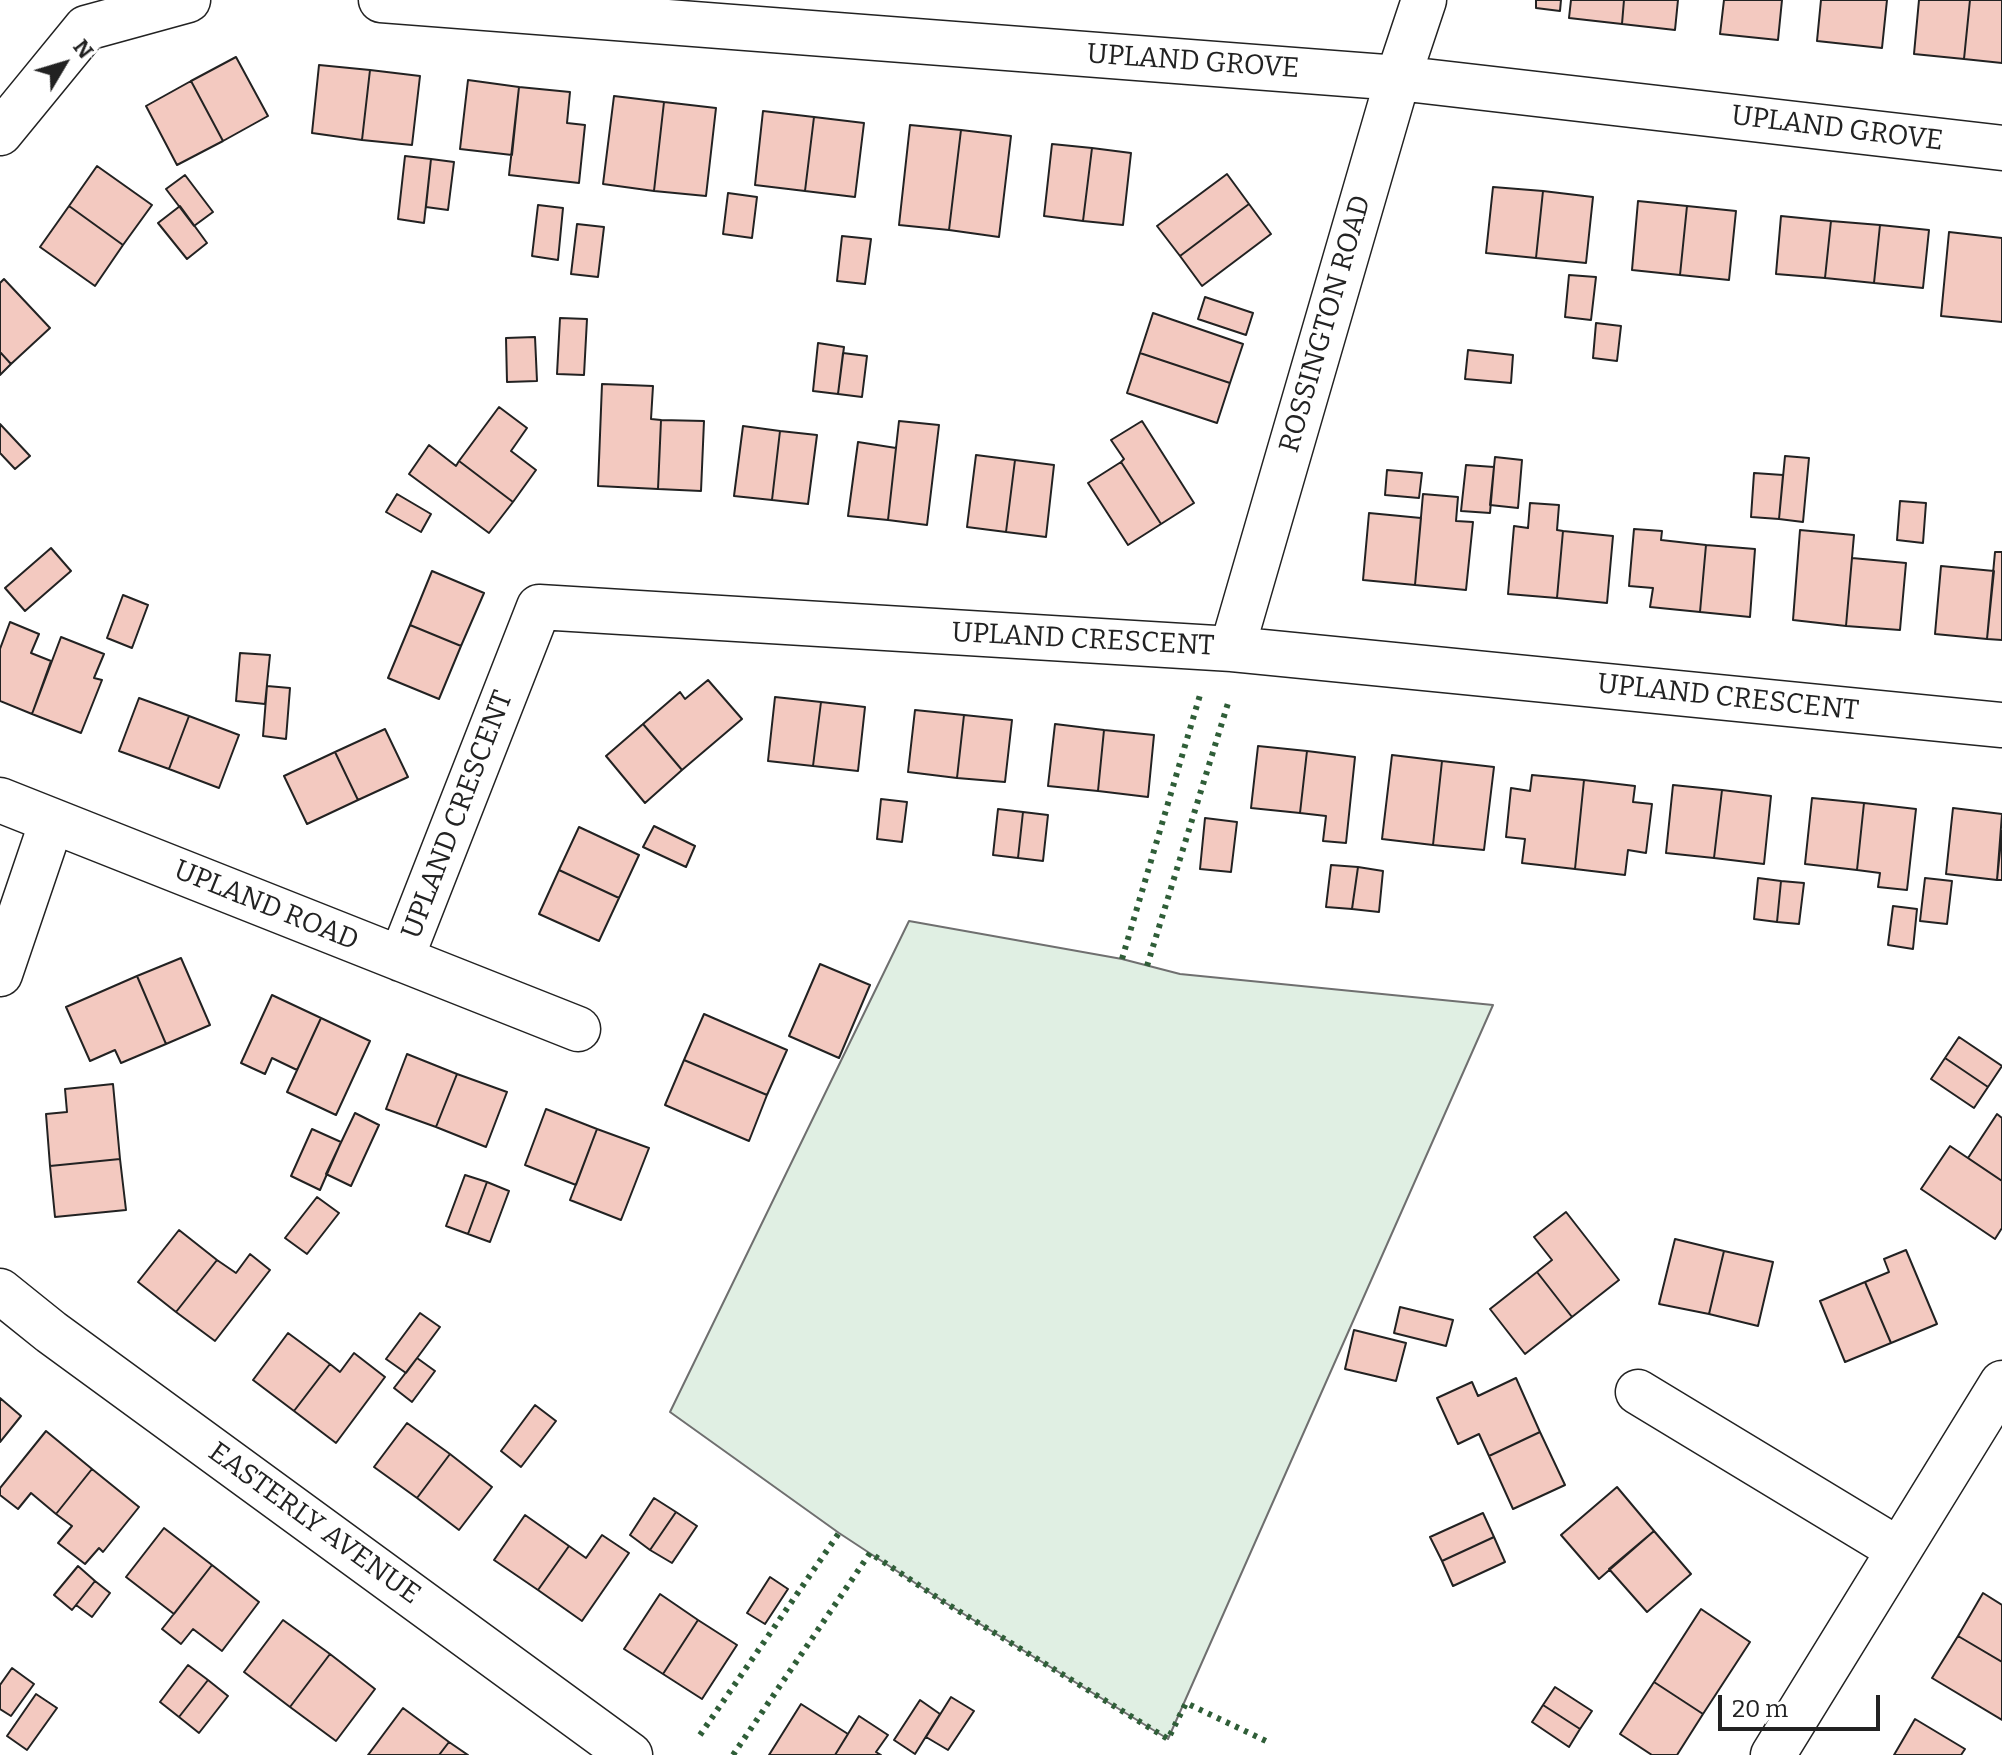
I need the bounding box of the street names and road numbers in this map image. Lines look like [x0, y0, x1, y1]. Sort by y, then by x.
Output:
street label: UPLAND GROVE [1086, 38, 1300, 86]
street label: UPLAND GROVE [1729, 99, 1945, 159]
street label: ROSSINGTON ROAD [1273, 192, 1379, 456]
street label: UPLAND CRESCENT [951, 616, 1215, 664]
street label: UPLAND CRESCENT [1596, 668, 1860, 728]
street label: UPLAND CRESCENT [395, 686, 521, 944]
street label: UPLAND ROAD [169, 854, 363, 958]
street label: EASTERLY AVENUE [202, 1436, 426, 1612]

